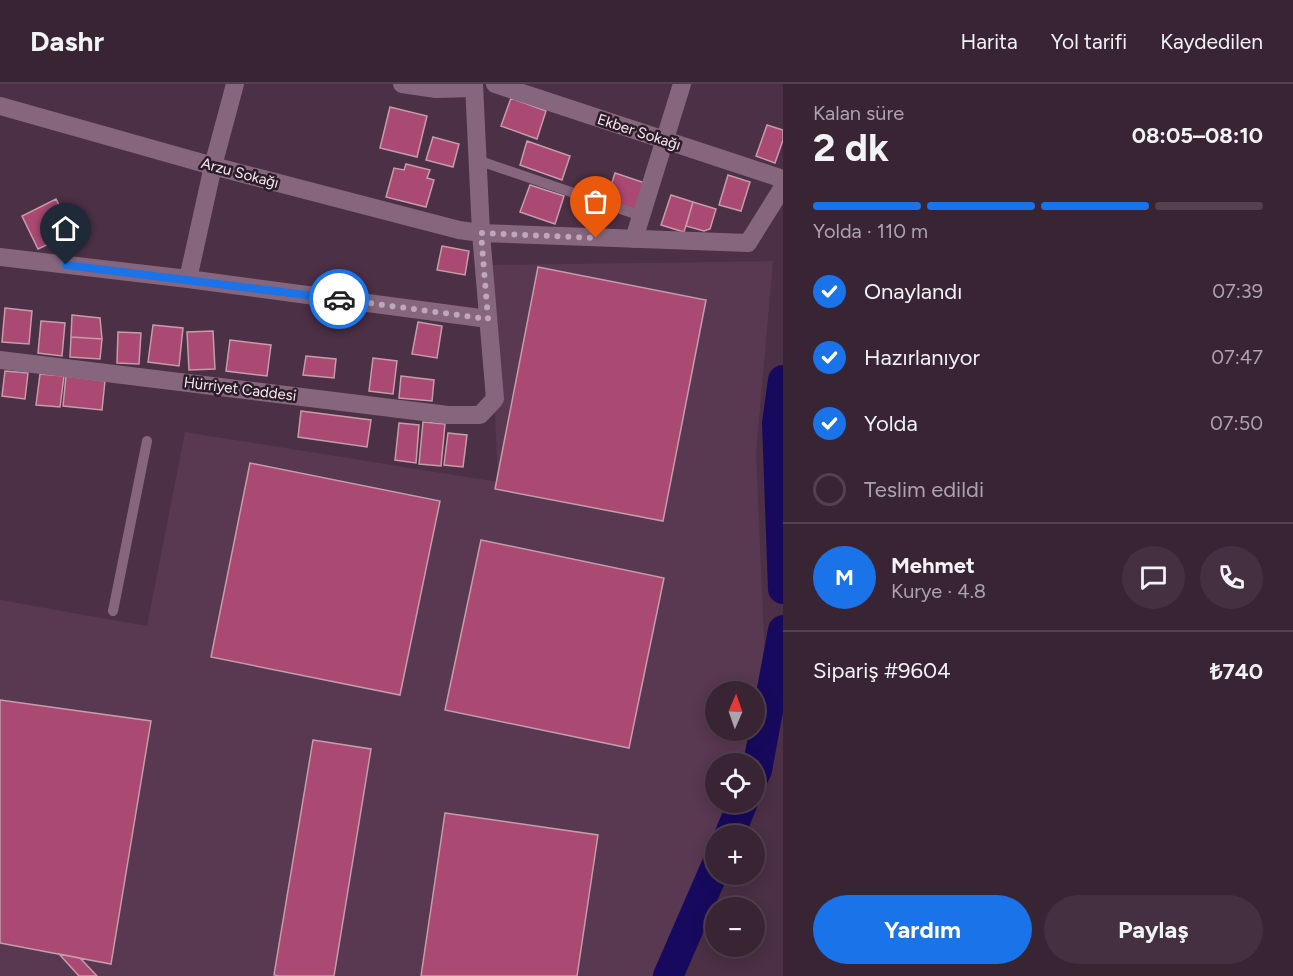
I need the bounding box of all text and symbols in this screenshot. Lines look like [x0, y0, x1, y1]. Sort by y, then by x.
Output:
text: Dashr [30, 24, 104, 58]
text: Harita [961, 29, 1018, 54]
text: Yol tarifi [1051, 29, 1127, 54]
text: Kaydedilen [1160, 29, 1263, 54]
text: Kalan süre [813, 101, 904, 125]
street label: Ekber Sokağı [595, 110, 683, 154]
text: 08:05–08:10 [1132, 122, 1263, 149]
text: 2 dk [813, 124, 889, 171]
street label: Arzu Sokağı [199, 154, 281, 192]
pin [570, 176, 621, 238]
icon: bag [579, 185, 612, 218]
pin [40, 203, 91, 265]
icon: home [49, 212, 82, 245]
text: Yolda · 110 m [813, 219, 928, 243]
courier [309, 269, 369, 329]
icon: check [813, 275, 846, 308]
text: Onaylandı [864, 278, 962, 305]
text: 07:39 [1212, 279, 1263, 303]
icon: car [323, 283, 356, 316]
icon: check [813, 341, 846, 374]
text: Hazırlanıyor [864, 344, 980, 371]
text: 07:47 [1211, 345, 1263, 369]
street label: Hürriyet Caddesi [183, 373, 297, 405]
icon: check [813, 407, 846, 440]
text: Yolda [864, 410, 918, 437]
text: 07:50 [1210, 411, 1263, 435]
text: Teslim edildi [864, 476, 984, 503]
button: chat [1122, 546, 1185, 609]
button: phone [1200, 546, 1263, 609]
text: Mehmet [891, 552, 975, 579]
text: M [835, 564, 854, 591]
text: Kurye · 4.8 [891, 579, 986, 603]
text: Sipariş #9604 [813, 657, 951, 684]
text: ₺740 [1210, 658, 1263, 685]
north arrow [705, 681, 765, 741]
map controls [705, 681, 765, 957]
button: locate [705, 753, 765, 813]
button: + [705, 825, 765, 885]
button: Yardım [813, 895, 1032, 964]
button: Paylaş [1044, 895, 1263, 964]
button: − [705, 897, 765, 957]

